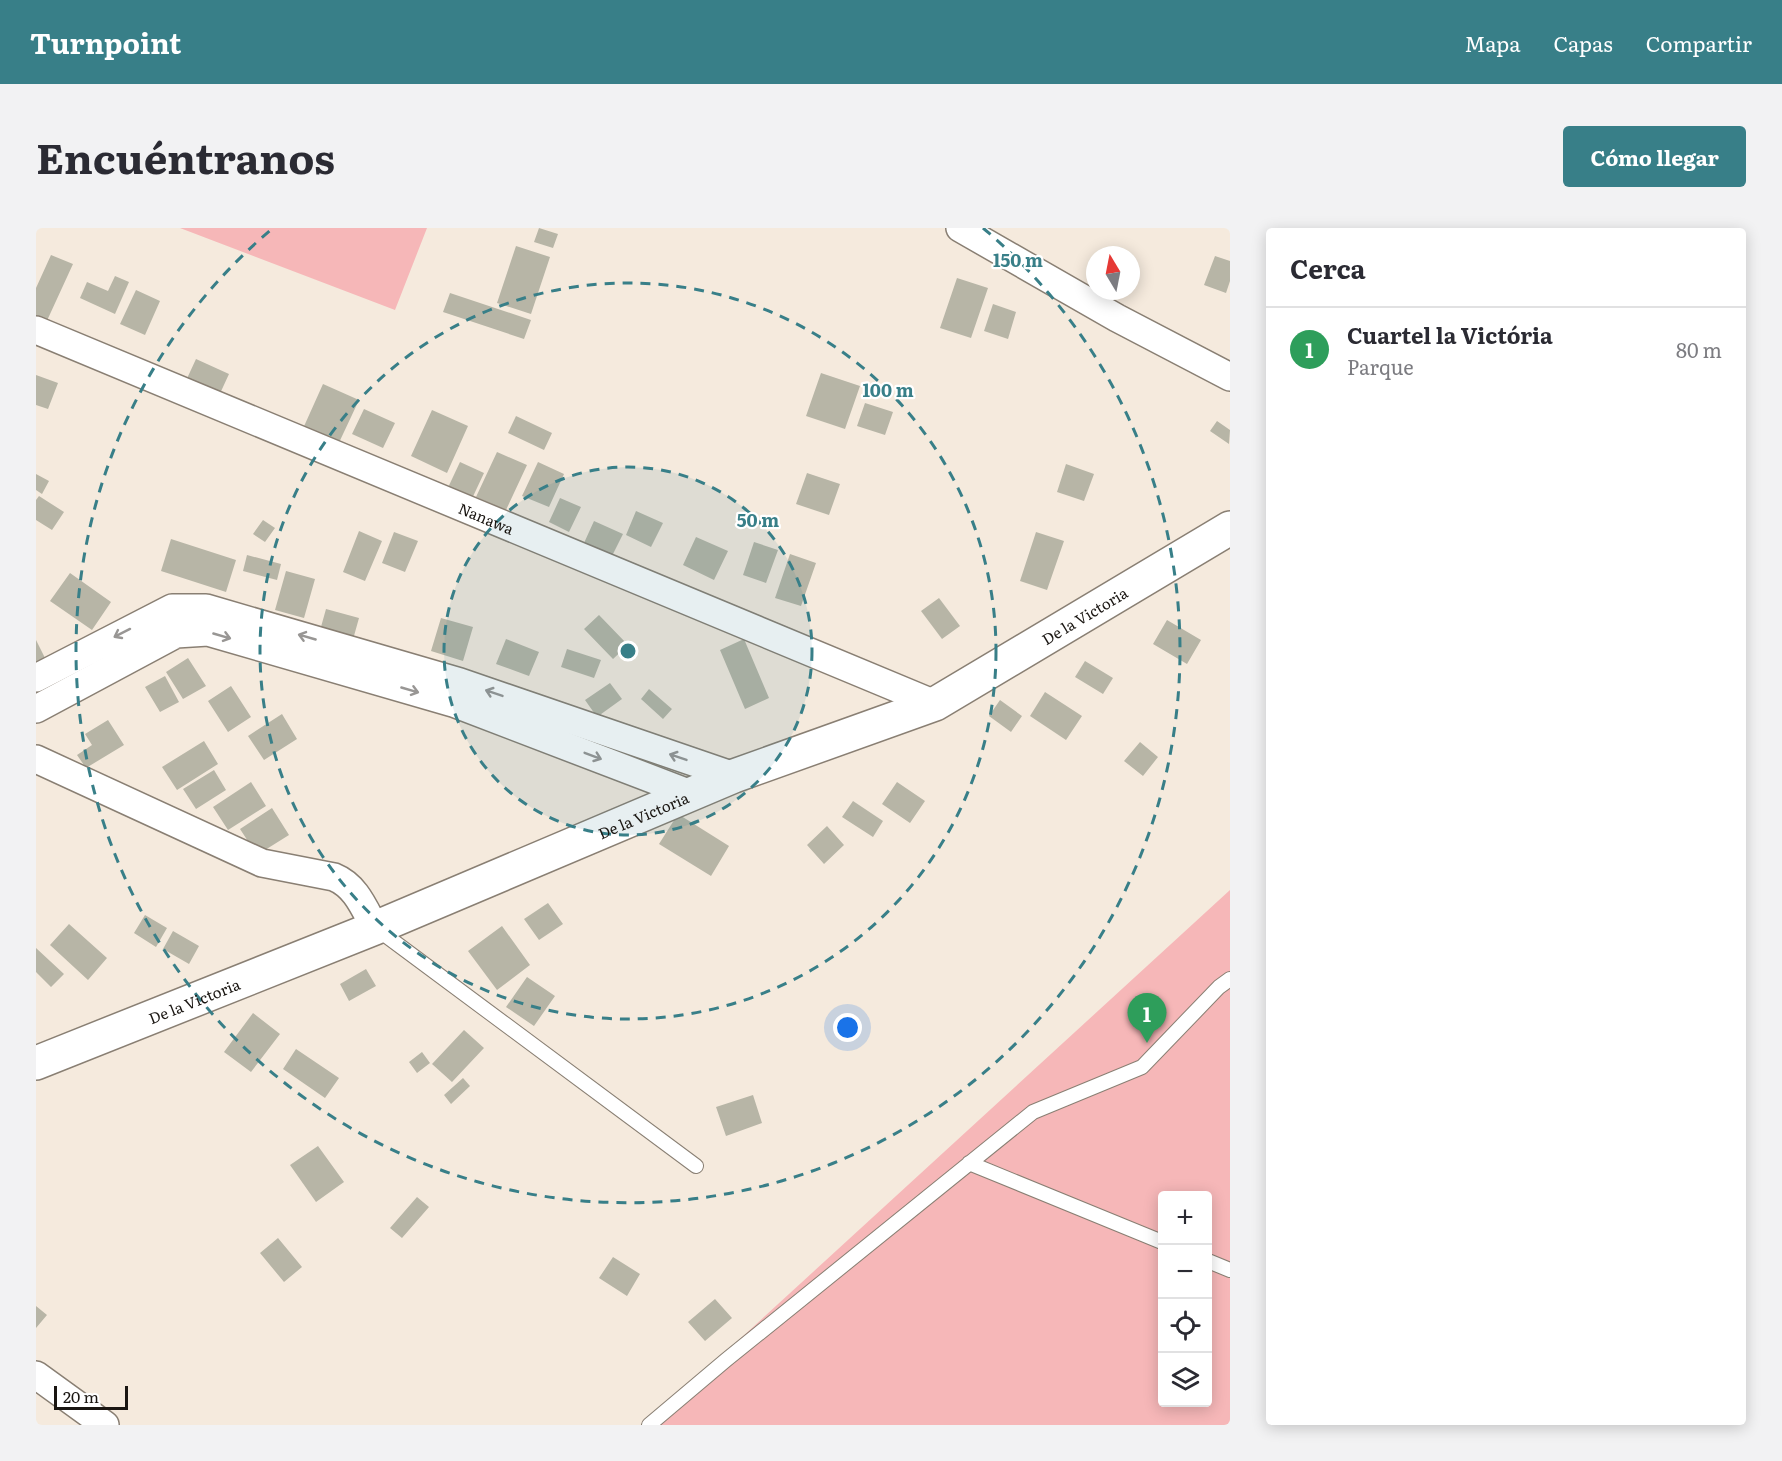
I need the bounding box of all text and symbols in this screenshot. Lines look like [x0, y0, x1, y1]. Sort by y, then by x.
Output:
text: Turnpoint [30, 21, 181, 63]
text: Mapa [1464, 27, 1521, 58]
text: Capas [1554, 27, 1613, 58]
text: Compartir [1646, 27, 1752, 58]
text: Encuéntranos [36, 125, 335, 187]
button: Cómo llegar [1563, 126, 1746, 187]
text: 150 m [993, 246, 1043, 273]
north arrow [1086, 246, 1140, 300]
text: Cerca [1290, 248, 1366, 287]
text: Cuartel la Victória [1347, 318, 1553, 351]
text: 1 [1305, 334, 1314, 364]
text: 80 m [1676, 334, 1722, 364]
text: Parque [1347, 351, 1414, 381]
text: 100 m [862, 376, 914, 403]
street label: Nanawa [455, 496, 519, 540]
text: 50 m [737, 506, 779, 533]
street label: De la Victoria [1037, 580, 1132, 650]
one-way arrow [114, 628, 132, 640]
one-way arrow [212, 631, 231, 643]
one-way arrow [298, 631, 317, 642]
centre of rings [618, 641, 638, 661]
one-way arrow [400, 685, 419, 696]
one-way arrow [485, 687, 504, 698]
one-way arrow [669, 750, 688, 761]
one-way arrow [583, 752, 602, 763]
street label: De la Victoria [594, 785, 693, 844]
street label: De la Victoria [145, 971, 244, 1029]
pin: 1 [1128, 994, 1166, 1043]
your location [833, 1013, 862, 1042]
map controls [1158, 1191, 1212, 1407]
button: + [1158, 1191, 1212, 1245]
button: − [1158, 1245, 1212, 1299]
button: locate [1158, 1299, 1212, 1353]
button: layers [1158, 1353, 1212, 1407]
scale bar [54, 1383, 128, 1410]
text: 20 m [63, 1384, 99, 1408]

